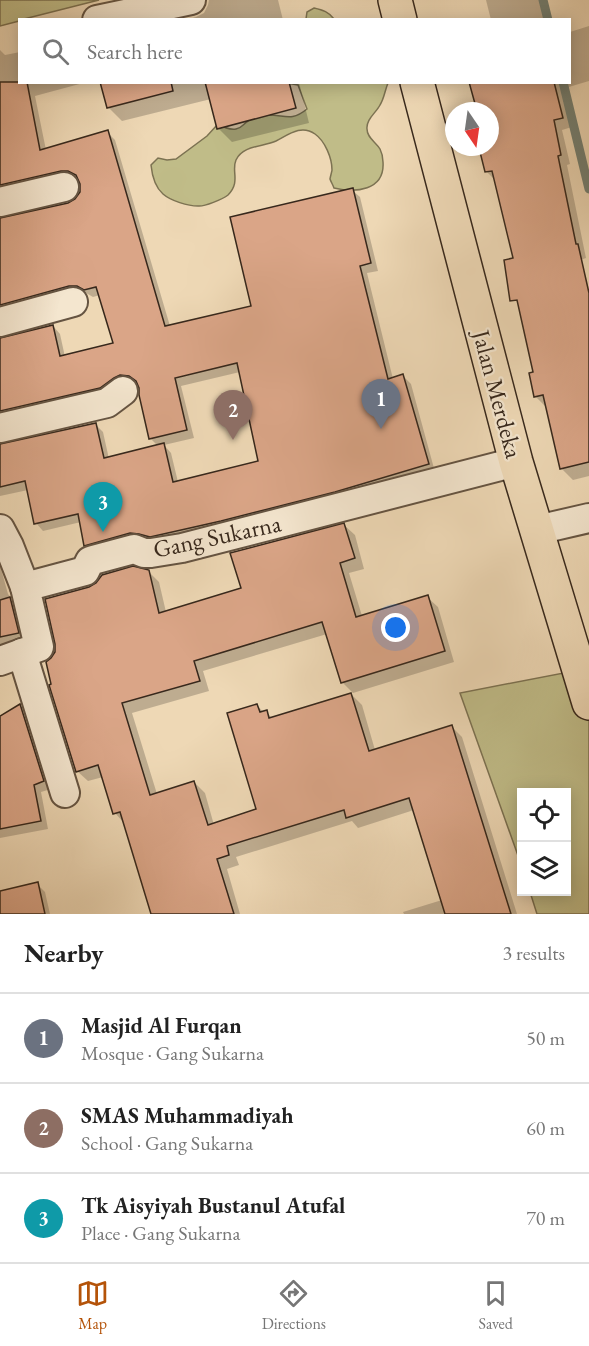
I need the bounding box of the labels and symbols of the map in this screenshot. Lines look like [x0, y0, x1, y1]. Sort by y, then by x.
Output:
north arrow [445, 102, 499, 156]
street label: Jalan Merdeka [466, 325, 530, 462]
pin: 1 [362, 380, 400, 429]
pin: 2 [214, 390, 252, 440]
pin: 3 [84, 482, 122, 532]
street label: Gang Sukarna [150, 507, 284, 565]
your location [381, 613, 410, 642]

